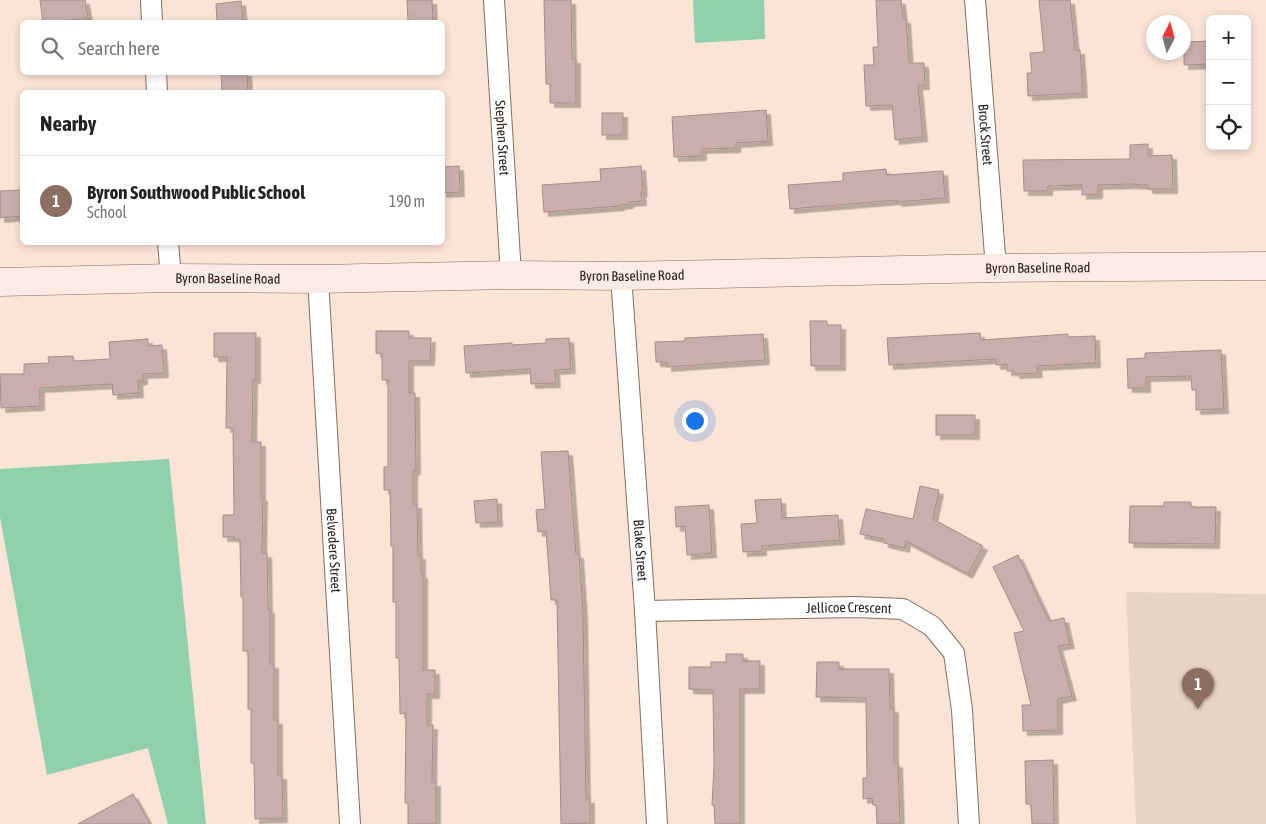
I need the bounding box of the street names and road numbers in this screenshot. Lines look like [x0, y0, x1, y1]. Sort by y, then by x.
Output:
street label: Stephen Street [492, 100, 513, 176]
street label: Brock Street [975, 103, 996, 166]
street label: Byron Baseline Road [985, 259, 1090, 276]
street label: Byron Baseline Road [579, 267, 685, 284]
street label: Byron Baseline Road [175, 270, 281, 287]
street label: Belvedere Street [323, 508, 344, 593]
street label: Blake Street [630, 519, 651, 582]
street label: Jellicoe Crescent [806, 599, 892, 617]

